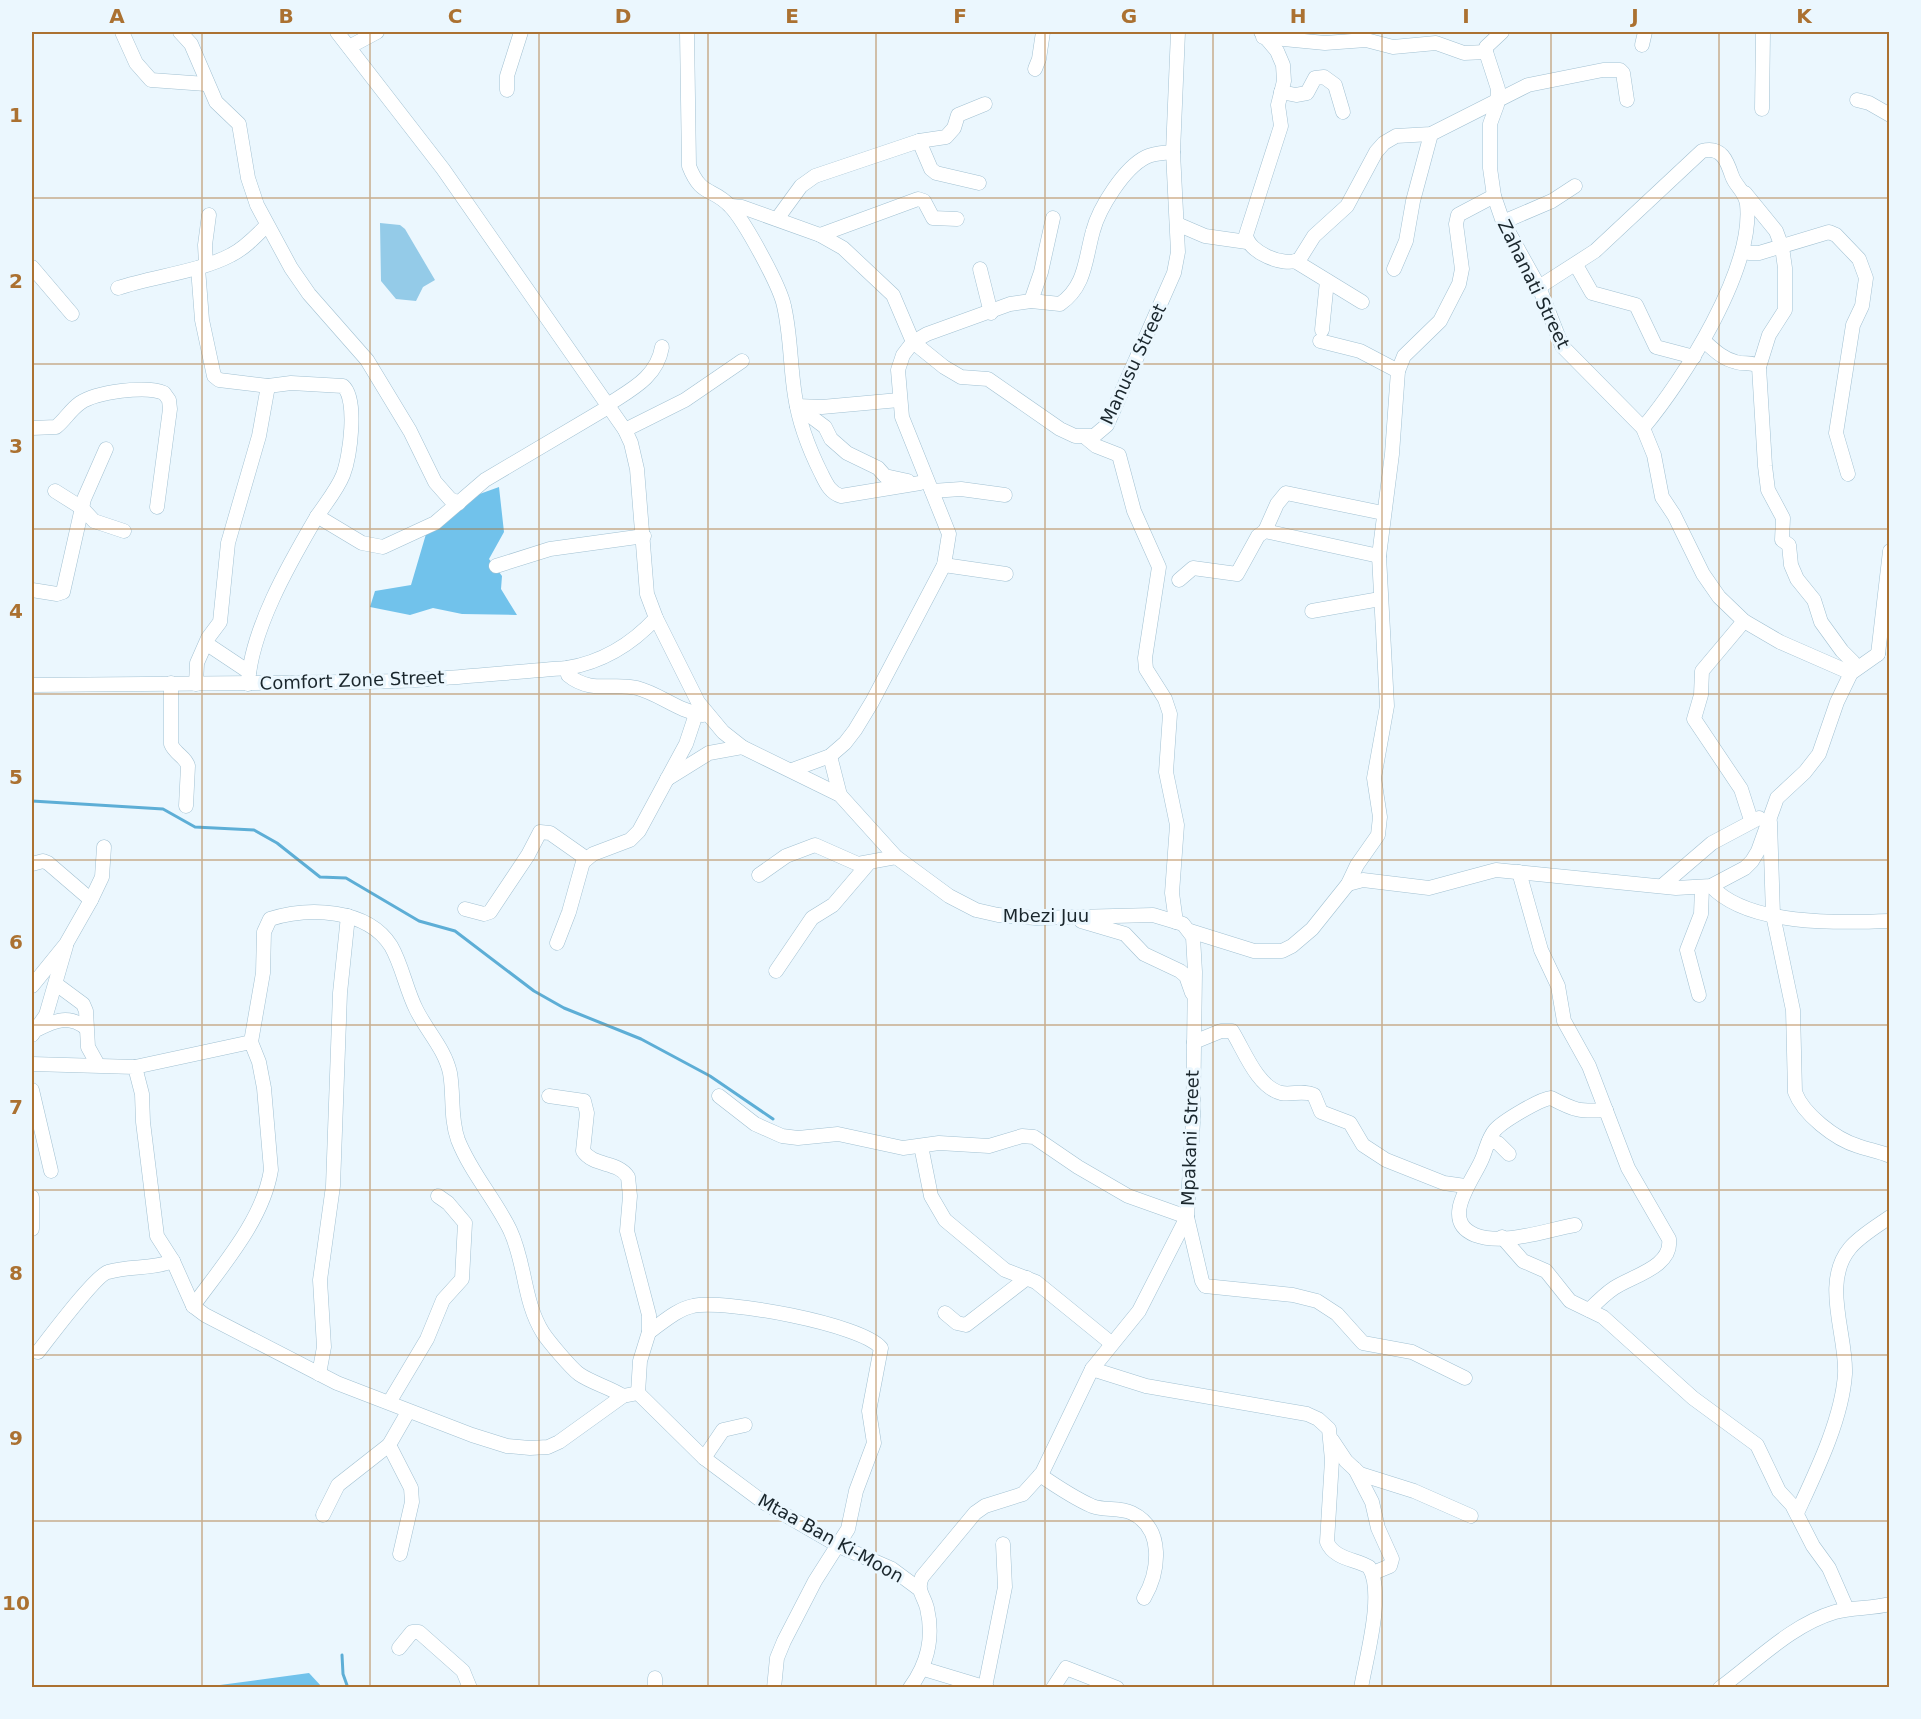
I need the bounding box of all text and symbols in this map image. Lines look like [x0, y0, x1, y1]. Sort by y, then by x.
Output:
text: A [109, 4, 125, 28]
text: B [278, 4, 294, 28]
text: C [448, 4, 462, 28]
text: D [615, 4, 631, 28]
text: E [785, 4, 799, 28]
text: F [953, 4, 967, 28]
text: G [1121, 4, 1137, 28]
text: H [1290, 4, 1306, 28]
text: I [1462, 4, 1470, 28]
text: J [1629, 4, 1639, 28]
text: K [1796, 4, 1813, 28]
text: 1 [9, 103, 23, 127]
street label: Zahanati Street [1494, 216, 1574, 352]
text: 2 [9, 269, 23, 293]
street label: Manusu Street [1096, 300, 1170, 428]
text: 3 [9, 434, 23, 458]
text: 4 [9, 599, 23, 623]
street label: Comfort Zone Street [259, 666, 445, 694]
text: 5 [9, 765, 23, 789]
street label: Mbezi Juu [1003, 905, 1089, 926]
text: 6 [9, 930, 23, 954]
street label: Mpakani Street [1177, 1070, 1203, 1206]
text: 7 [9, 1095, 23, 1119]
text: 8 [9, 1261, 23, 1285]
text: 9 [9, 1426, 23, 1450]
street label: Mtaa Ban Ki-Moon [755, 1489, 907, 1587]
text: 10 [2, 1591, 30, 1615]

